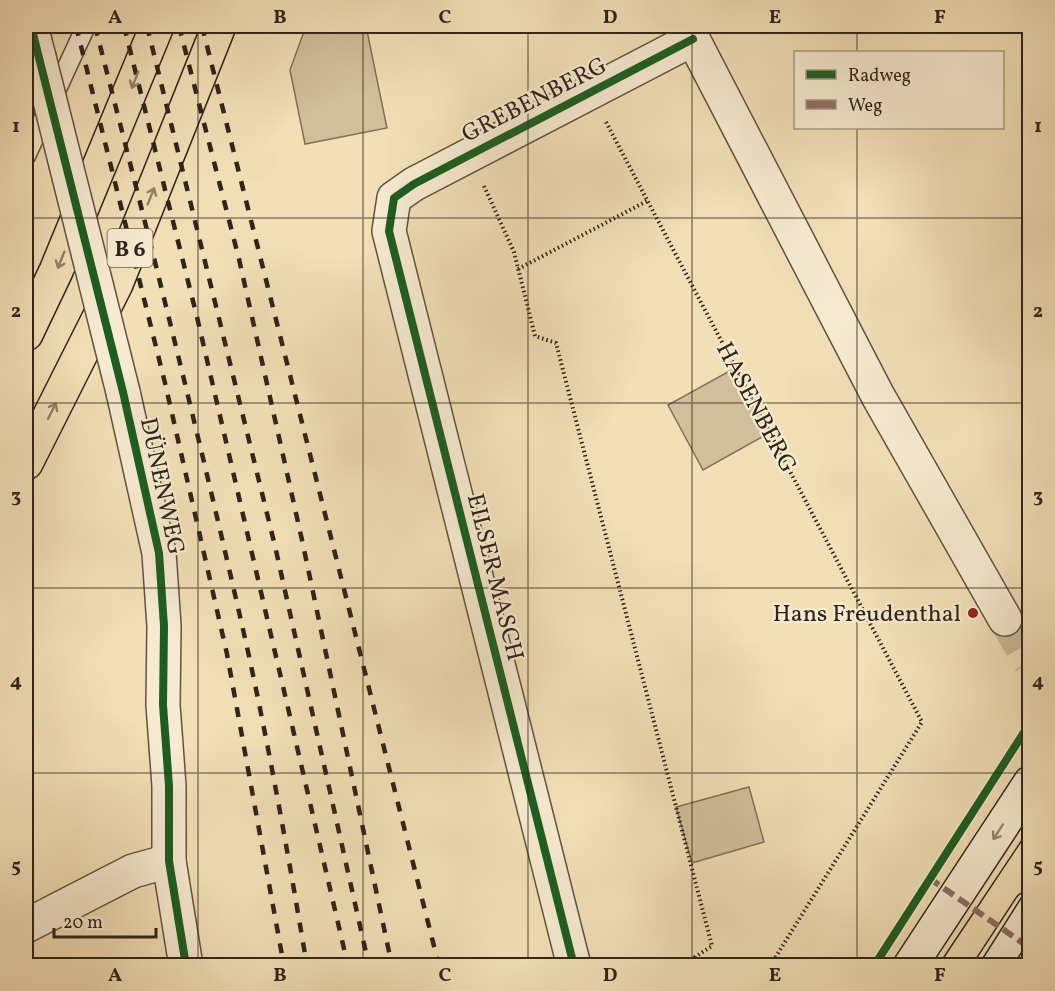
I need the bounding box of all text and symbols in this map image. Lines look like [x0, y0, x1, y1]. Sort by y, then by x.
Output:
text: A [108, 4, 122, 32]
text: B [273, 4, 287, 32]
text: C [439, 4, 452, 32]
text: D [603, 4, 617, 32]
text: E [769, 4, 781, 32]
text: F [934, 4, 946, 32]
street label: GREBENBERG [456, 50, 613, 152]
legend [794, 51, 1004, 129]
text: Radweg [848, 64, 911, 89]
one-way arrow [129, 70, 140, 88]
text: Weg [848, 94, 882, 119]
text: 1 [12, 113, 20, 141]
text: 1 [1034, 113, 1042, 141]
one-way arrow [146, 187, 157, 206]
road number: B 6 [108, 229, 152, 267]
one-way arrow [55, 250, 66, 269]
text: 2 [11, 298, 21, 326]
text: 2 [1033, 298, 1043, 326]
street label: HASENBERG [706, 336, 804, 479]
one-way arrow [46, 403, 58, 420]
street label: DÜNENWEG [130, 415, 192, 558]
text: 3 [11, 483, 21, 511]
text: 3 [1033, 483, 1043, 511]
street label: EILSER MASCH [457, 490, 531, 665]
place label: Hans Freudenthal [773, 598, 961, 632]
marker: Hans Freudenthal [966, 606, 980, 620]
text: 4 [10, 668, 22, 696]
text: 4 [1032, 668, 1044, 696]
one-way arrow [991, 823, 1003, 840]
text: 5 [11, 853, 21, 881]
text: 5 [1033, 853, 1043, 881]
scale bar [54, 901, 156, 939]
text: 20 m [63, 911, 103, 936]
text: A [108, 962, 122, 990]
text: B [273, 962, 287, 990]
text: C [439, 962, 452, 990]
text: D [603, 962, 617, 990]
text: E [769, 962, 781, 990]
text: F [934, 962, 946, 990]

